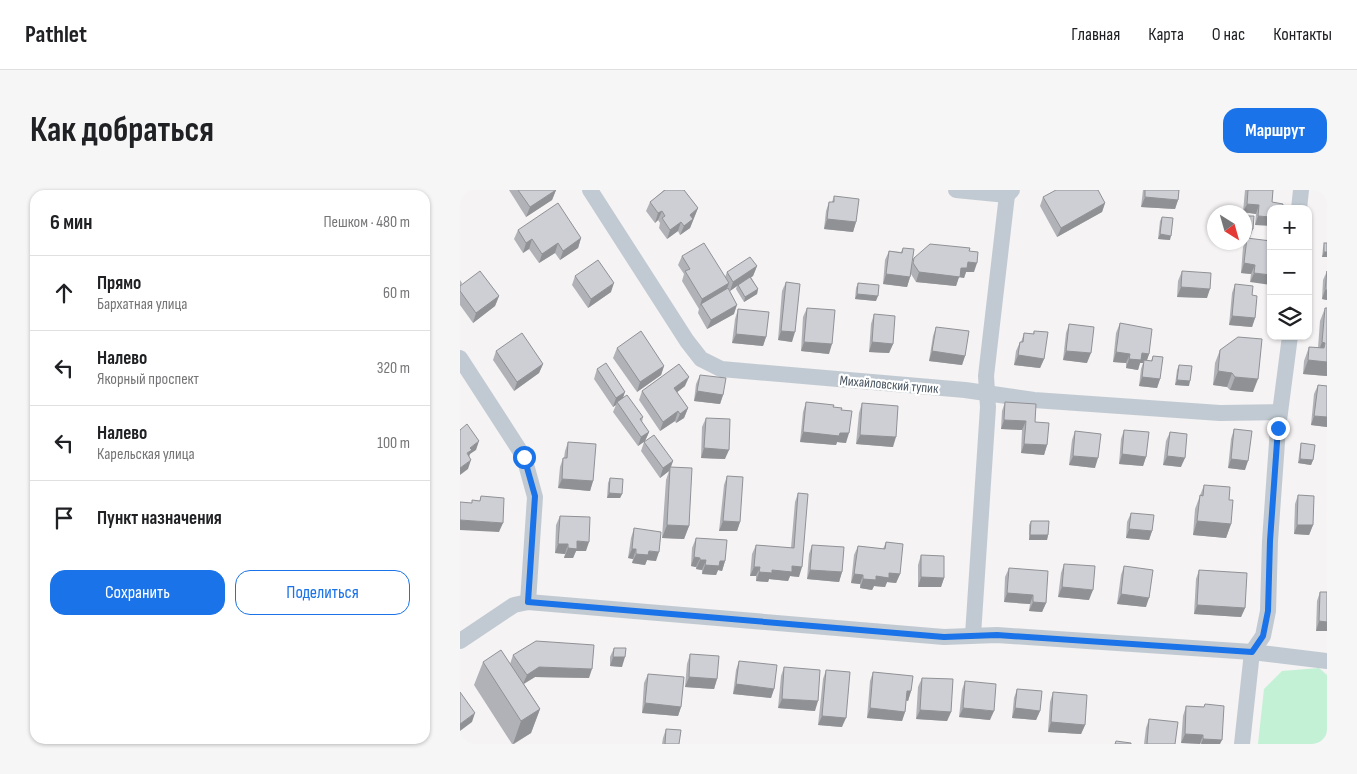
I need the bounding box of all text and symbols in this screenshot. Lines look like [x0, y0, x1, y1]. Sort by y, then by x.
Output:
text: Pathlet [25, 20, 87, 49]
text: Главная [1071, 24, 1120, 45]
text: Карта [1148, 24, 1184, 45]
text: О нас [1212, 24, 1245, 45]
text: Контакты [1273, 24, 1332, 45]
button: Маршрут [1223, 108, 1327, 153]
text: Как добраться [30, 109, 214, 152]
north arrow [1207, 205, 1252, 250]
map controls [1267, 205, 1312, 340]
button: + [1267, 205, 1312, 250]
text: 6 мин [50, 210, 92, 235]
text: Пешком · 480 m [323, 213, 410, 232]
button: − [1267, 250, 1312, 295]
text: Прямо [97, 272, 141, 295]
icon: ahead [50, 279, 78, 307]
text: 60 m [383, 284, 410, 303]
text: Бархатная улица [97, 295, 187, 314]
button: layers [1267, 295, 1312, 340]
text: Налево [97, 347, 147, 370]
icon: left [50, 354, 78, 382]
text: 320 m [377, 359, 410, 378]
text: Якорный проспект [97, 370, 199, 389]
street label: Михайловский тупик [839, 372, 940, 397]
route end [1267, 417, 1290, 440]
text: Налево [97, 422, 147, 445]
icon: left [50, 429, 78, 457]
text: 100 m [377, 434, 410, 453]
text: Карельская улица [97, 445, 195, 464]
route start [513, 446, 536, 469]
icon: arrive [50, 504, 78, 532]
text: Пункт назначения [97, 507, 222, 530]
button: Сохранить [50, 570, 225, 615]
button: Поделиться [235, 570, 410, 615]

